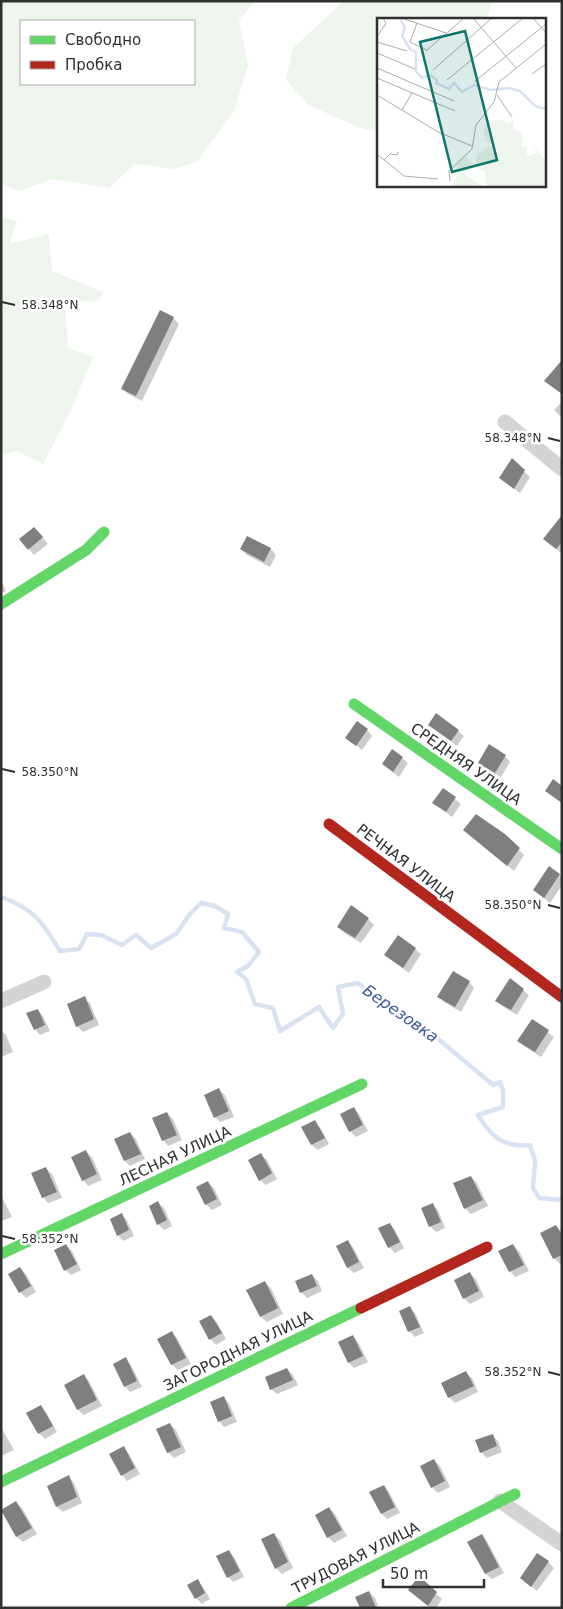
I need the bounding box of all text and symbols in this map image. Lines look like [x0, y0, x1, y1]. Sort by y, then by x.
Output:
inset map [377, 18, 546, 186]
legend [20, 20, 195, 85]
text: Свободно [65, 31, 141, 49]
text: Пробка [65, 56, 122, 74]
text: 58.348°N [22, 298, 78, 312]
text: 58.348°N [485, 431, 541, 445]
street label: СРЕДНЯЯ УЛИЦА [407, 719, 525, 809]
text: 58.350°N [22, 765, 78, 779]
street label: РЕЧНАЯ УЛИЦА [353, 820, 460, 906]
text: 58.350°N [485, 898, 541, 912]
water label: Березовка [359, 980, 442, 1046]
street label: ЛЕСНАЯ УЛИЦА [116, 1122, 235, 1190]
text: 58.352°N [22, 1232, 78, 1246]
street label: ЗАГОРОДНАЯ УЛИЦА [160, 1307, 316, 1395]
text: 58.352°N [485, 1365, 541, 1379]
street label: ТРУДОВАЯ УЛИЦА [289, 1518, 423, 1598]
scale bar [383, 1556, 484, 1588]
text: 50 m [390, 1565, 428, 1583]

